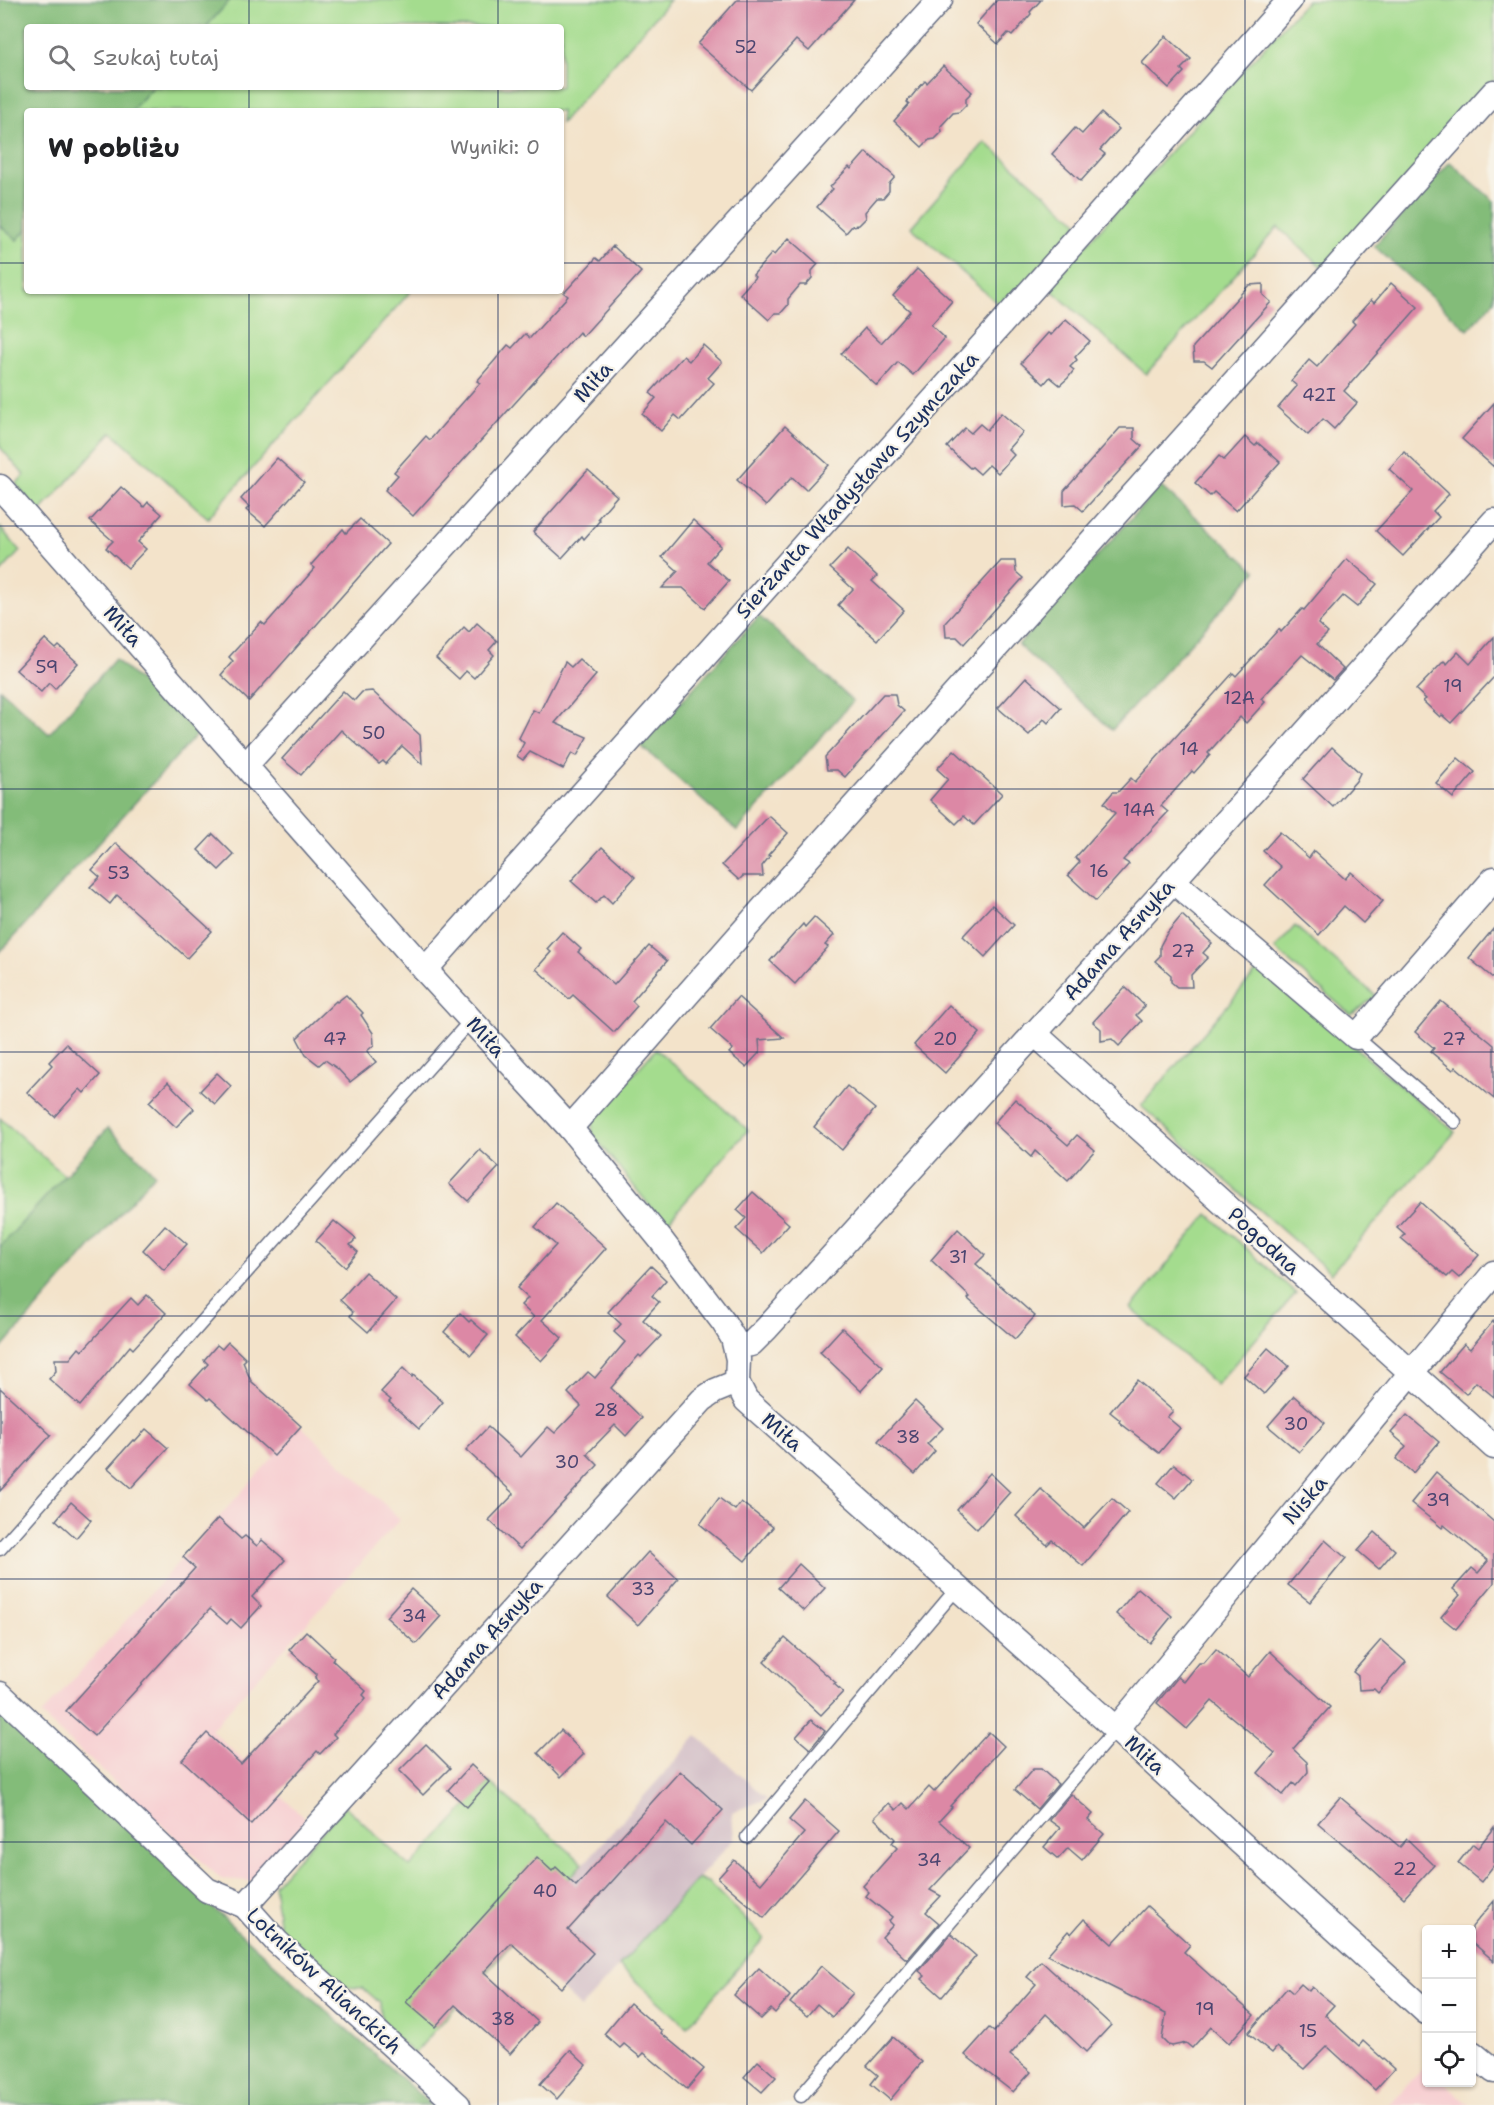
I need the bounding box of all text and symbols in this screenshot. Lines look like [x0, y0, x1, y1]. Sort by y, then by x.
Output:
search box [24, 24, 564, 90]
house number: 52 [735, 35, 757, 59]
icon: search [45, 41, 78, 74]
text: Szukaj tutaj [93, 43, 219, 72]
text: W pobliżu [48, 130, 180, 165]
text: Wyniki: 0 [450, 134, 540, 160]
street label: Sierżanta Władysława Szymczaka [729, 345, 985, 625]
street label: Miła [567, 355, 619, 409]
house number: 42I [1302, 383, 1336, 407]
street label: Miła [97, 599, 149, 653]
house number: 59 [36, 655, 58, 679]
house number: 19 [1443, 674, 1463, 698]
house number: 12A [1223, 686, 1255, 710]
house number: 50 [362, 721, 386, 745]
house number: 14 [1179, 737, 1199, 761]
house number: 14A [1123, 798, 1155, 822]
house number: 16 [1089, 859, 1109, 883]
house number: 53 [108, 861, 130, 885]
street label: Adama Asnyka [1057, 873, 1181, 1007]
house number: 27 [1171, 939, 1195, 963]
street label: Miła [460, 1010, 512, 1064]
house number: 47 [323, 1027, 347, 1051]
house number: 20 [933, 1027, 957, 1051]
house number: 27 [1442, 1027, 1466, 1051]
street label: Pogodna [1222, 1201, 1306, 1281]
house number: 31 [948, 1245, 968, 1269]
house number: 28 [594, 1398, 618, 1422]
street label: Miła [755, 1406, 809, 1458]
house number: 30 [1284, 1412, 1308, 1436]
house number: 38 [896, 1425, 920, 1449]
house number: 30 [555, 1450, 579, 1474]
street label: Niska [1276, 1470, 1334, 1530]
house number: 39 [1426, 1488, 1450, 1512]
street label: Adama Asnyka [425, 1572, 549, 1706]
house number: 33 [631, 1577, 655, 1601]
house number: 34 [402, 1604, 426, 1628]
street label: Miła [1118, 1729, 1172, 1781]
house number: 34 [917, 1848, 941, 1872]
house number: 22 [1393, 1857, 1417, 1881]
house number: 40 [532, 1879, 558, 1903]
street label: Lotników Alianckich [240, 1901, 408, 2061]
map controls [1422, 1925, 1476, 2087]
button: + [1422, 1925, 1476, 1979]
button: − [1422, 1979, 1476, 2033]
house number: 19 [1195, 1997, 1215, 2021]
house number: 38 [491, 2007, 515, 2031]
house number: 15 [1299, 2019, 1317, 2043]
button: locate [1422, 2033, 1476, 2087]

